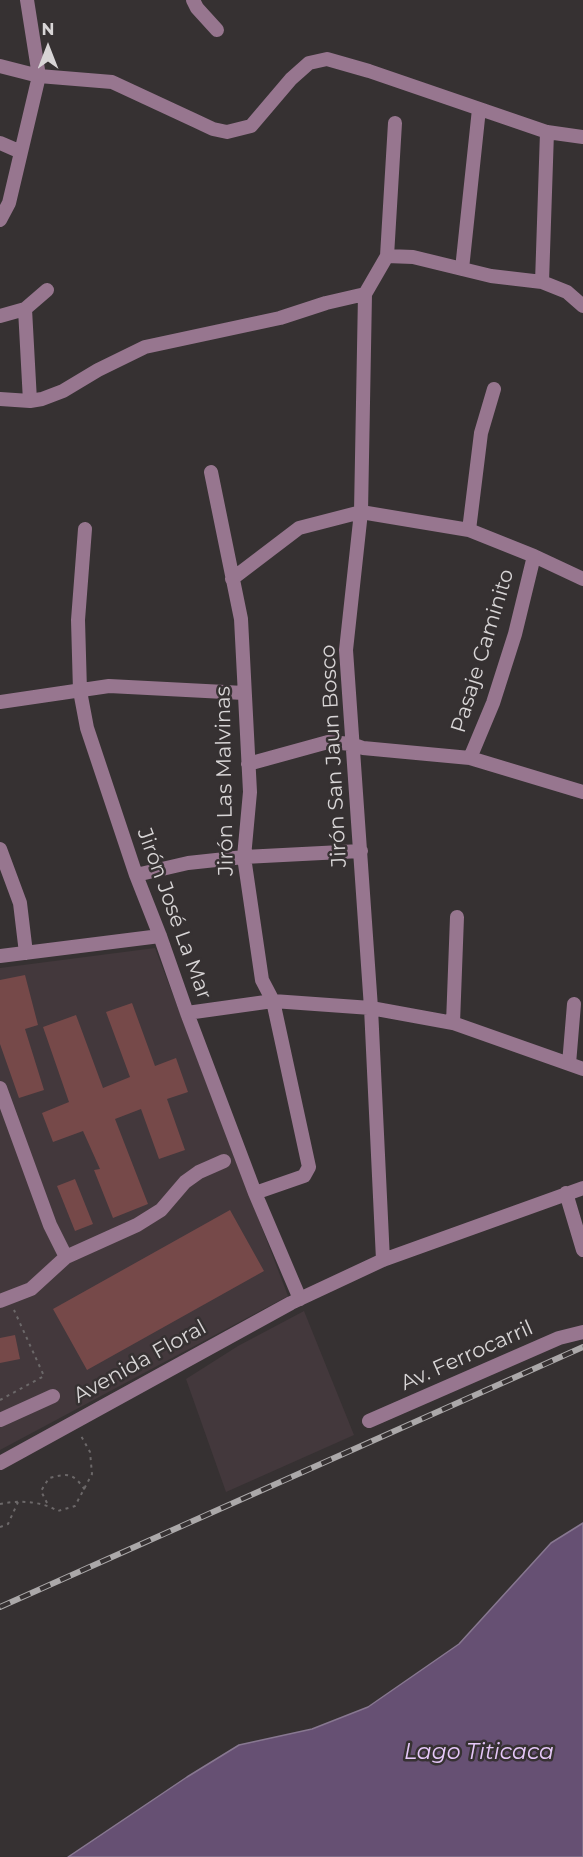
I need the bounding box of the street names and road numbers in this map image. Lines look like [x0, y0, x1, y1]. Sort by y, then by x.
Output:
street label: Pasaje Caminito [446, 566, 520, 736]
street label: Jirón San Jaun Bosco [316, 644, 352, 868]
street label: Jirón Las Malvinas [211, 686, 239, 876]
street label: Jirón José La Mar [131, 825, 217, 1003]
street label: Avenida Floral [69, 1315, 211, 1409]
street label: Av. Ferrocarril [397, 1316, 537, 1396]

